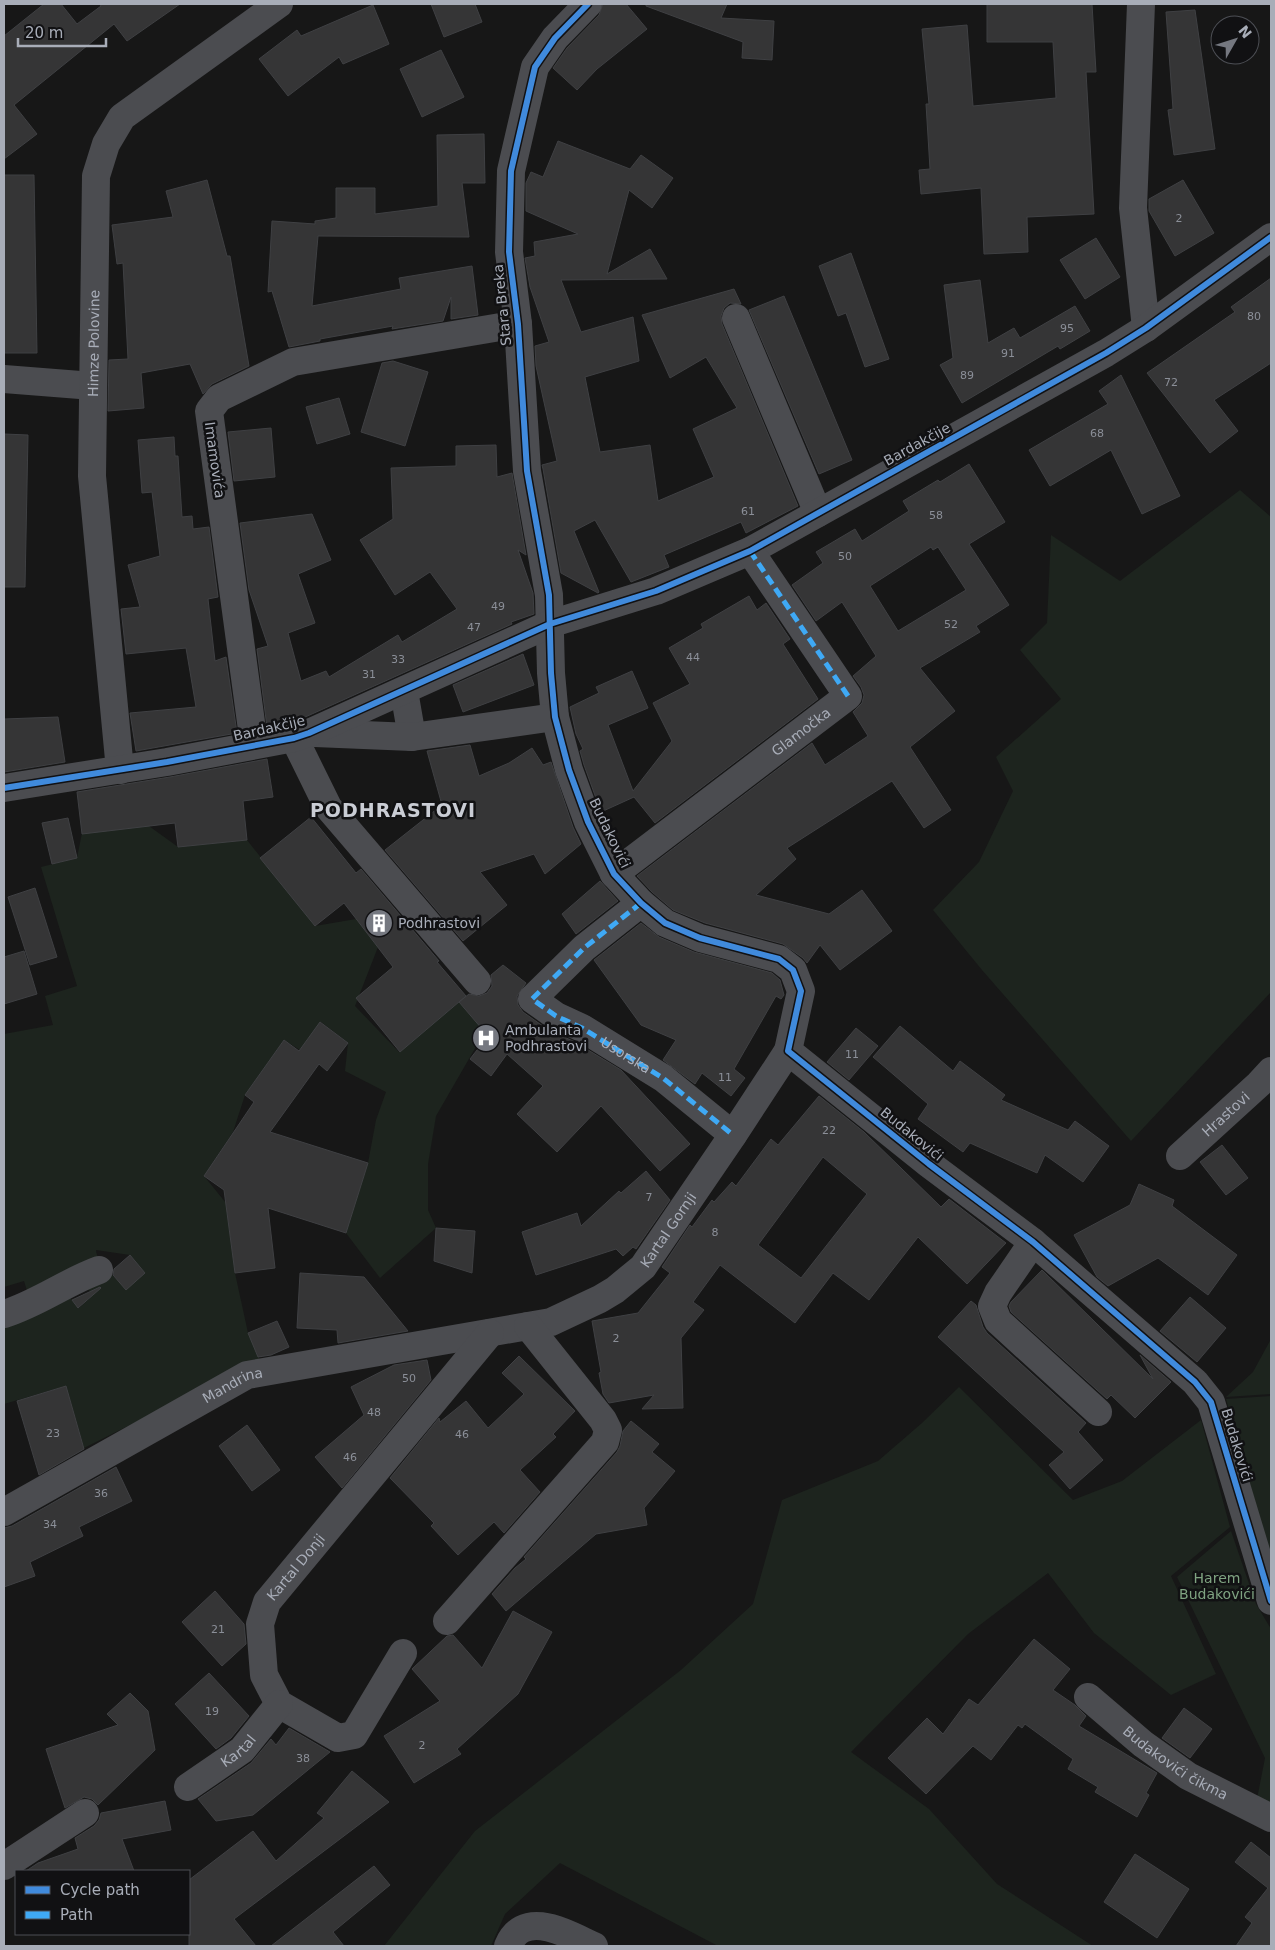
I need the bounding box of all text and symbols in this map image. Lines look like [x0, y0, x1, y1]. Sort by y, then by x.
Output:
scale bar [18, 15, 105, 47]
north arrow [1210, 15, 1260, 65]
text: N [1235, 22, 1255, 41]
text: 20 m [25, 24, 63, 42]
house number: 2 [1176, 212, 1183, 225]
street label: Stara Breka [490, 263, 514, 347]
street label: Himze Polovine [85, 290, 102, 397]
house number: 80 [1247, 310, 1261, 323]
house number: 95 [1060, 322, 1074, 335]
house number: 91 [1001, 347, 1015, 360]
house number: 89 [960, 369, 974, 382]
house number: 72 [1164, 376, 1178, 389]
street label: Bardakčije [881, 419, 953, 469]
street label: Imamovića [202, 421, 228, 499]
house number: 68 [1090, 427, 1104, 440]
house number: 61 [741, 505, 755, 518]
house number: 58 [929, 509, 943, 522]
house number: 50 [838, 550, 852, 563]
house number: 49 [491, 600, 505, 613]
house number: 52 [944, 618, 958, 631]
house number: 47 [467, 621, 481, 634]
house number: 44 [686, 651, 700, 664]
house number: 33 [391, 653, 405, 666]
house number: 31 [362, 668, 376, 681]
street label: Glamočka [768, 704, 834, 759]
street label: Bardakčije [231, 712, 307, 744]
street label: Budakovići [586, 795, 634, 871]
district label: PODHRASTOVI [310, 799, 476, 821]
building icon: Podhrastovi [364, 908, 394, 938]
place label: Podhrastovi [398, 915, 480, 931]
place label: Ambulanta Podhrastovi [505, 1022, 587, 1054]
hospital icon: Ambulanta Podhrastovi [471, 1023, 501, 1053]
street label: Usorska [598, 1034, 654, 1076]
house number: 11 [845, 1048, 859, 1061]
house number: 11 [718, 1071, 732, 1084]
street label: Hrastovi [1199, 1089, 1253, 1140]
street label: Budakovići [877, 1104, 947, 1164]
house number: 22 [822, 1124, 836, 1137]
street label: Kartal Gornji [637, 1190, 699, 1271]
house number: 7 [646, 1191, 653, 1204]
house number: 8 [712, 1226, 719, 1239]
house number: 2 [613, 1332, 620, 1345]
street label: Mandrina [200, 1364, 264, 1406]
house number: 50 [402, 1372, 416, 1385]
house number: 48 [367, 1406, 381, 1419]
street label: Budakovići [1218, 1406, 1256, 1484]
house number: 23 [46, 1427, 60, 1440]
house number: 46 [455, 1428, 469, 1441]
house number: 46 [343, 1451, 357, 1464]
house number: 36 [94, 1487, 108, 1500]
house number: 34 [43, 1518, 57, 1531]
street label: Kartal Donji [264, 1531, 328, 1604]
park label: Harem Budakovići [1179, 1570, 1255, 1602]
house number: 21 [211, 1623, 225, 1636]
house number: 19 [205, 1705, 219, 1718]
street label: Budakovići čikma [1120, 1723, 1231, 1803]
street label: Kartal [218, 1732, 259, 1770]
house number: 2 [419, 1739, 426, 1752]
house number: 38 [296, 1752, 310, 1765]
legend [15, 1870, 190, 1935]
text: Cycle path [60, 1881, 140, 1899]
text: Path [60, 1906, 93, 1924]

